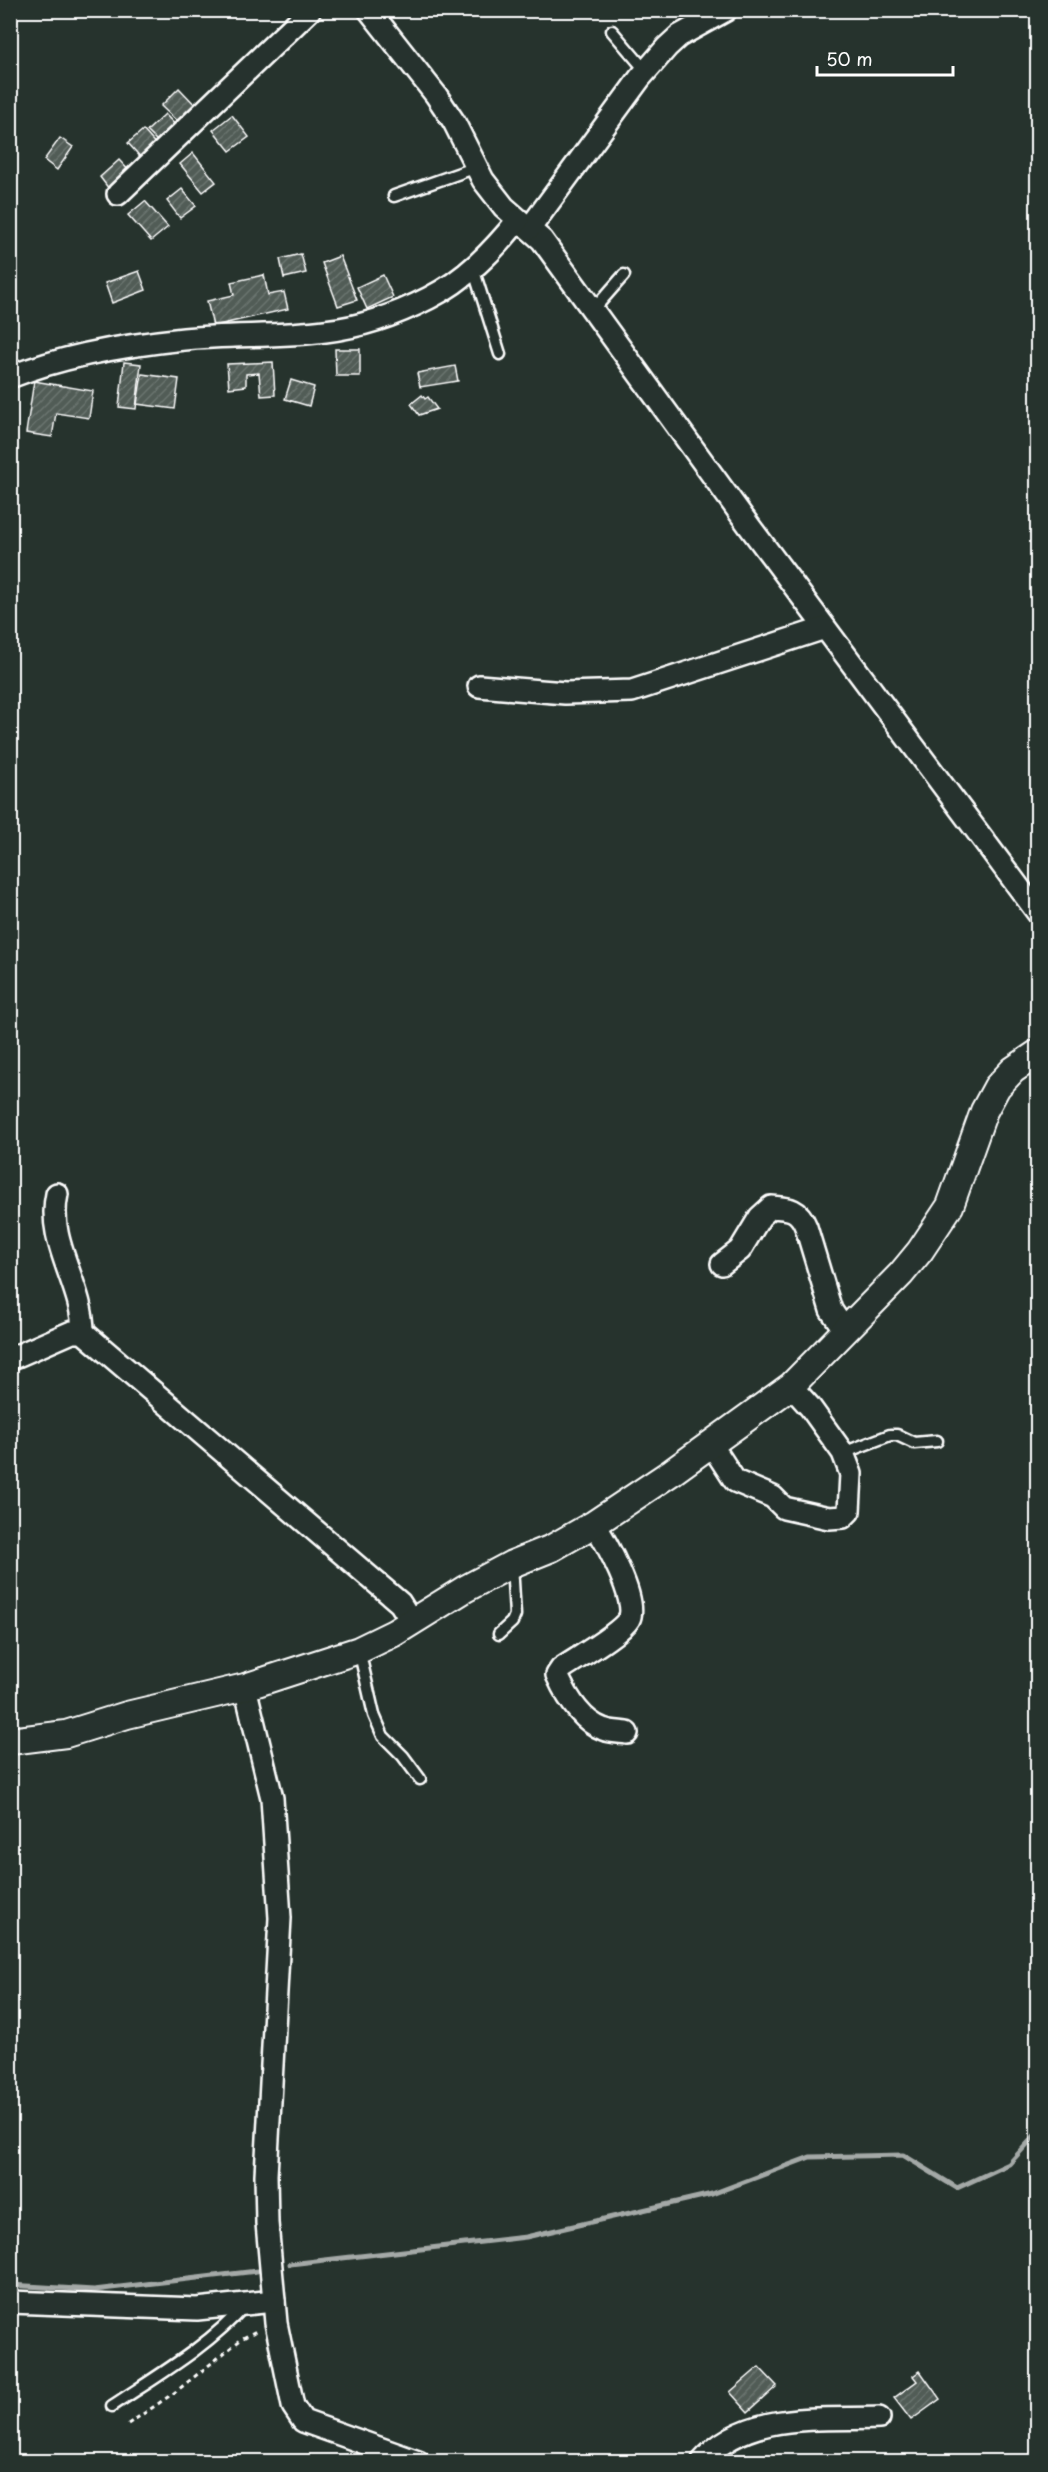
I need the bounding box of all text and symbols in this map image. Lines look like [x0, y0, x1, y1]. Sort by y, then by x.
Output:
scale bar [817, 39, 954, 77]
text: 50 m [826, 45, 873, 72]

